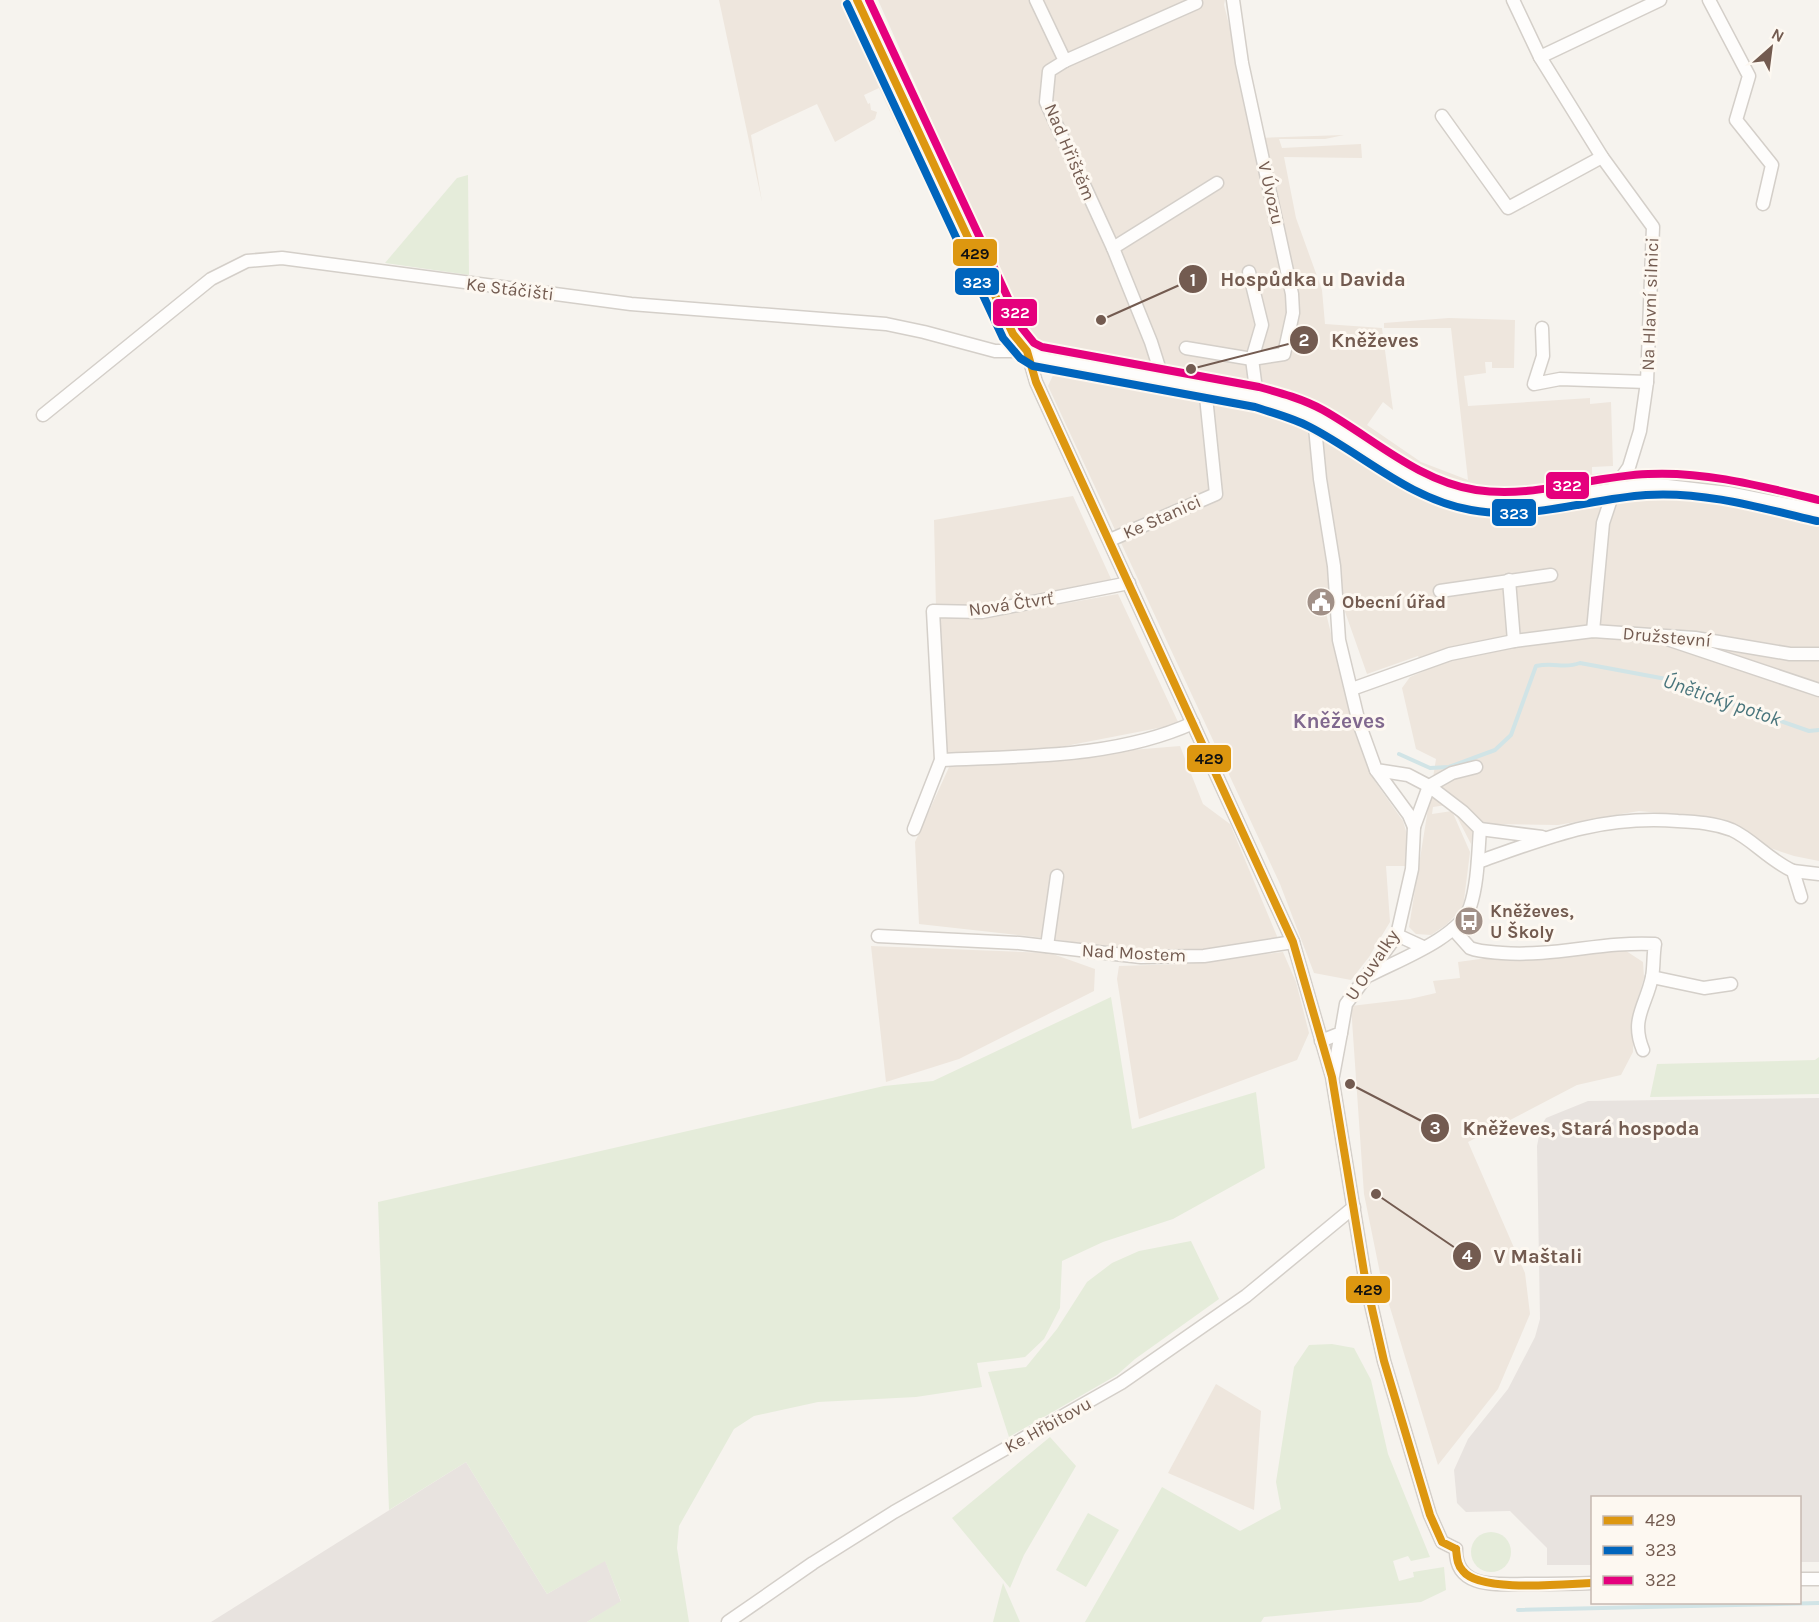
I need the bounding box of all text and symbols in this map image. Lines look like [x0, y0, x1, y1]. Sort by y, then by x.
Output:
north arrow [1741, 18, 1801, 78]
text: N [1768, 24, 1787, 46]
street label: Nad Hřištěm [1040, 100, 1100, 204]
street label: V Úvozu [1253, 159, 1290, 227]
street label: Na Hlavní silnici [1637, 237, 1663, 371]
line badge: 429 [952, 238, 998, 267]
text: 429 [961, 244, 990, 263]
callout: Hospůdka u Davida [1178, 260, 1418, 298]
line badge: 323 [954, 267, 1000, 296]
text: Hospůdka u Davida [1220, 268, 1406, 291]
text: 1 [1190, 269, 1196, 291]
street label: Ke Stáčišti [465, 273, 555, 305]
text: 323 [962, 273, 992, 292]
line badge: 322 [992, 298, 1038, 327]
text: 322 [1000, 303, 1030, 322]
callout: Kněževes [1289, 321, 1431, 359]
text: 2 [1299, 329, 1309, 351]
text: Kněževes [1331, 329, 1419, 352]
line badge: 322 [1545, 471, 1590, 500]
text: 322 [1552, 476, 1582, 495]
street label: Ke Stanici [1120, 490, 1204, 544]
line badge: 323 [1491, 498, 1537, 527]
text: 323 [1499, 504, 1529, 523]
public building icon: Obecní úřad [1305, 586, 1337, 618]
street label: Nová Čtvrť [967, 587, 1055, 621]
place label: Obecní úřad [1342, 591, 1446, 613]
street label: Družstevní [1622, 622, 1713, 652]
water label: Únětický potok [1660, 668, 1785, 731]
district label: Kněževes [1293, 709, 1385, 733]
line badge: 429 [1186, 744, 1232, 773]
text: 429 [1195, 749, 1224, 768]
place label: Kněževes, U Školy [1490, 900, 1574, 943]
bus stop icon: Kněževes, U Školy [1453, 905, 1485, 937]
street label: U Ouvalky [1340, 925, 1404, 1005]
street label: Nad Mostem [1081, 939, 1187, 967]
callout: Kněževes, Stará hospoda [1420, 1109, 1711, 1147]
text: 3 [1429, 1117, 1441, 1139]
text: Kněževes, Stará hospoda [1462, 1117, 1700, 1140]
callout: V Maštali [1452, 1237, 1595, 1275]
text: 4 [1462, 1245, 1473, 1267]
text: V Maštali [1493, 1245, 1583, 1268]
line badge: 429 [1345, 1275, 1391, 1304]
text: 429 [1354, 1280, 1383, 1299]
street label: Ke Hřbitovu [1001, 1392, 1095, 1458]
legend [1591, 1496, 1801, 1604]
text: 429 [1645, 1509, 1676, 1531]
text: 323 [1645, 1539, 1677, 1561]
text: 322 [1645, 1569, 1677, 1591]

